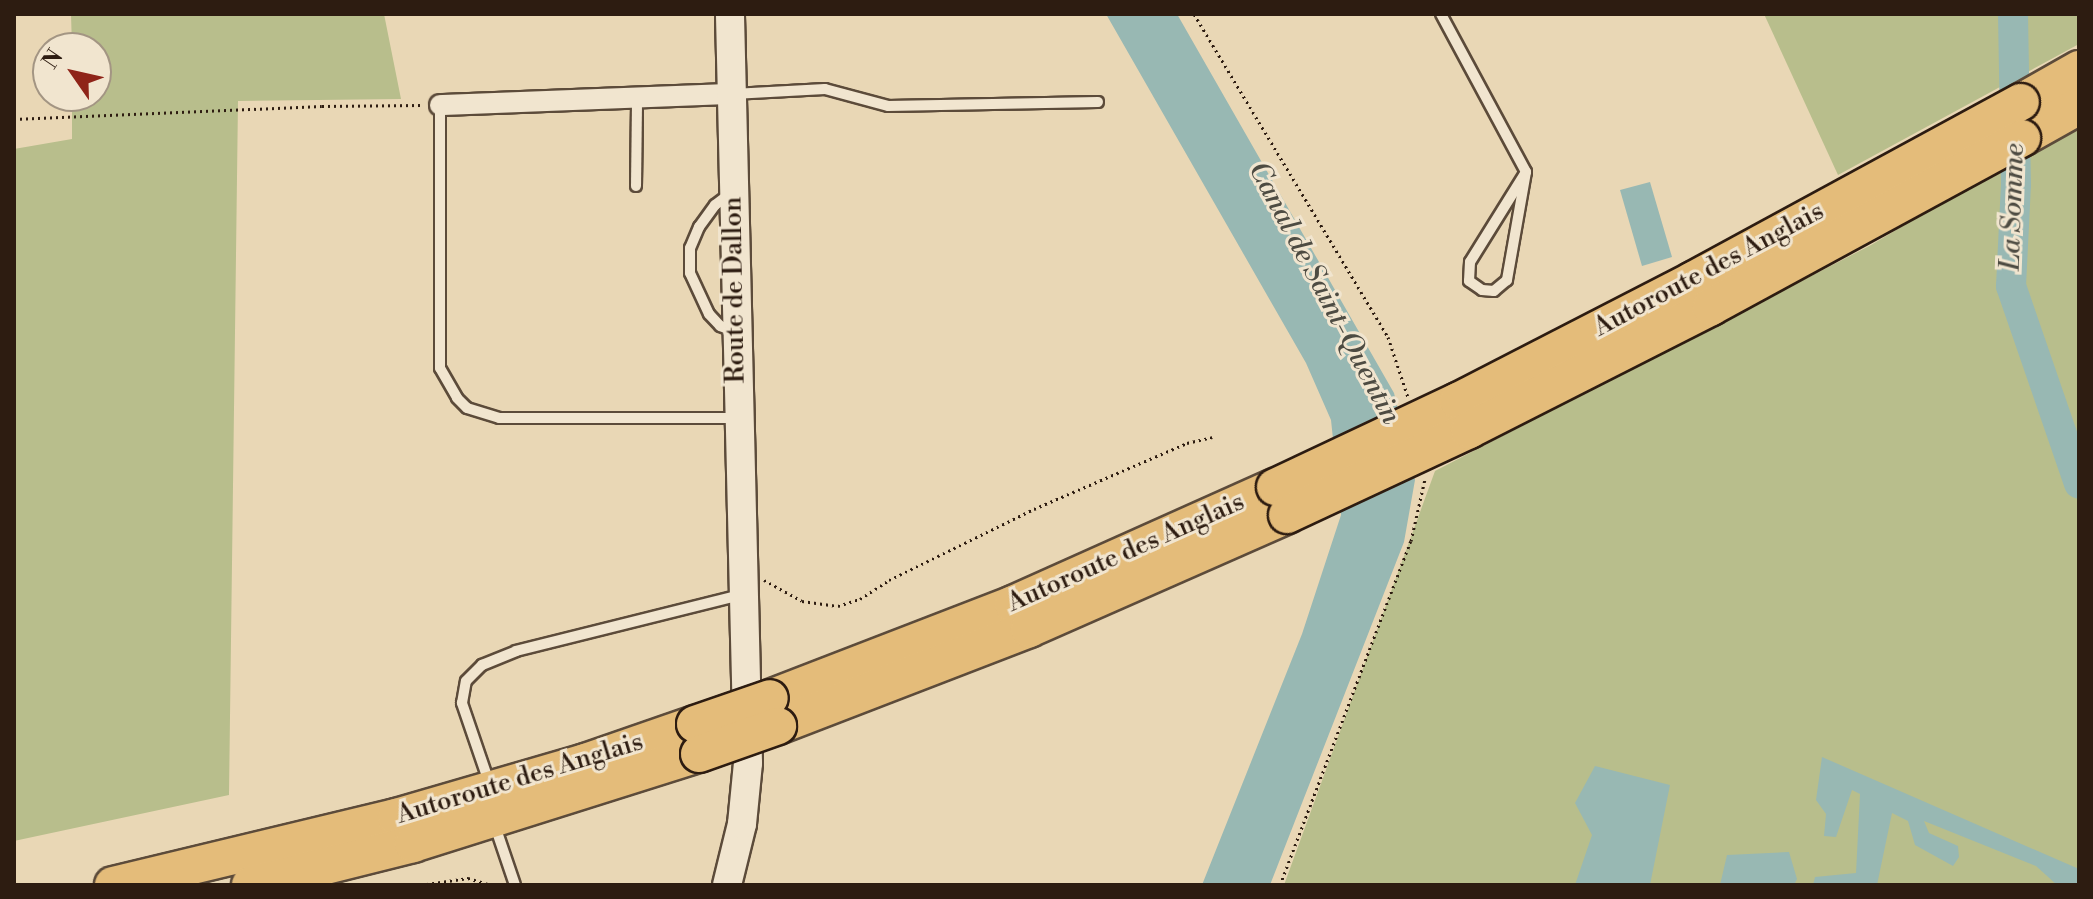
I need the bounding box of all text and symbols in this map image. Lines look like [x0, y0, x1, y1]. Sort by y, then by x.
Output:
north arrow [32, 32, 112, 112]
text: N [37, 45, 69, 74]
water label: La Somme [1994, 143, 2032, 271]
water label: Canal de Saint-Quentin [1241, 156, 1407, 430]
street label: Route de Dallon [718, 196, 752, 384]
street label: Autoroute des Anglais [1589, 196, 1829, 344]
street label: Autoroute des Anglais [1003, 487, 1249, 619]
street label: Autoroute des Anglais [393, 727, 647, 831]

